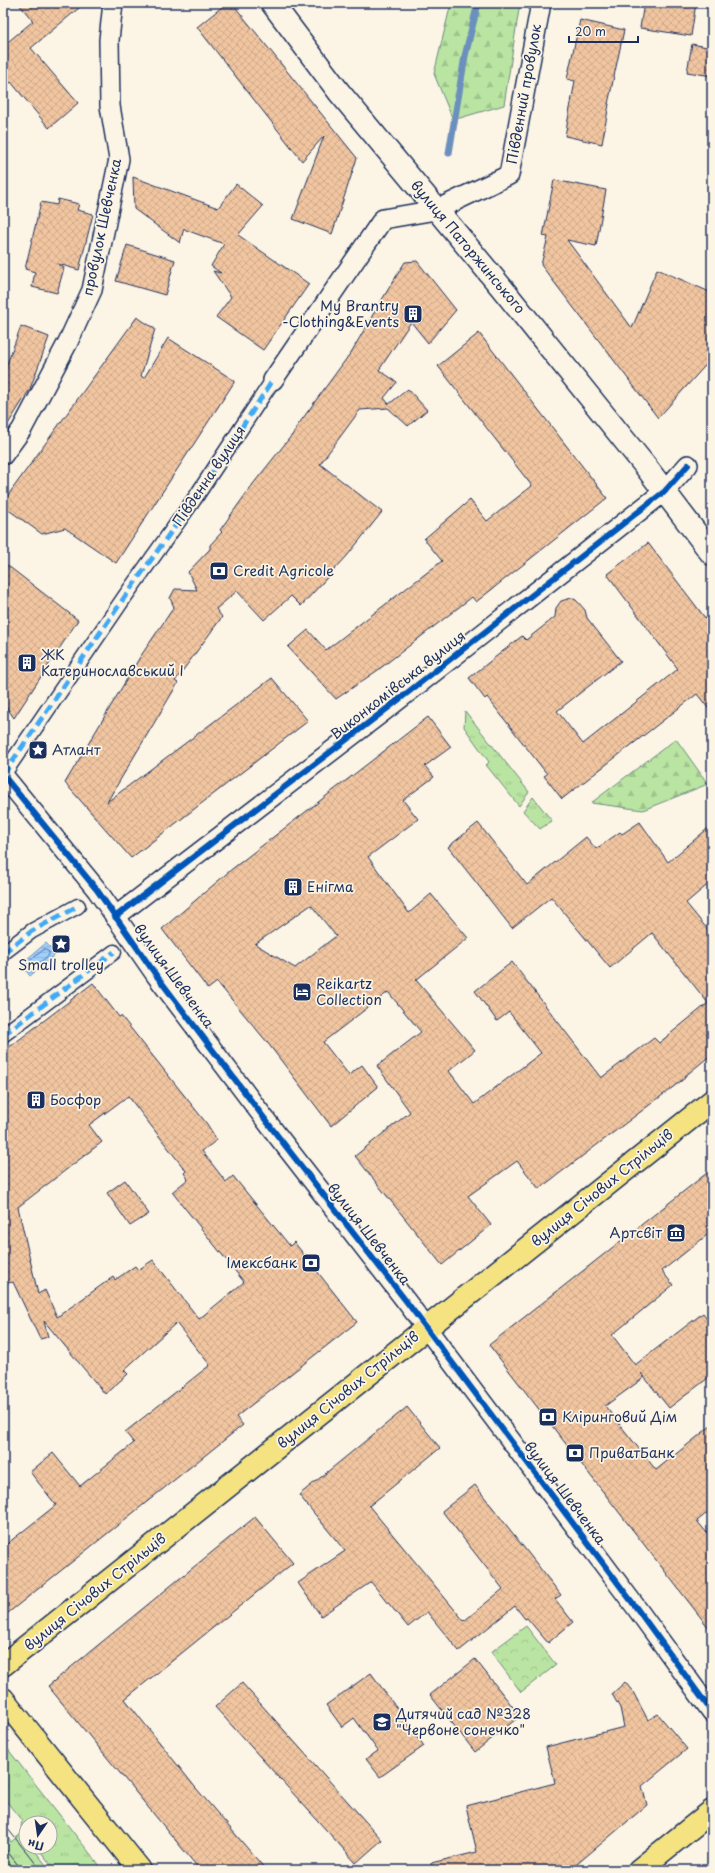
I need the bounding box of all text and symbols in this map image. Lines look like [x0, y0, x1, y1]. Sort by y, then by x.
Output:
scale bar [569, 18, 638, 44]
street label: Південний провулок [501, 22, 546, 166]
text: 20 m [575, 22, 606, 40]
street label: провулок Шевченка [77, 156, 126, 297]
street label: вулиця Паторжинського [406, 175, 531, 318]
place label: My Brantry -Clothing&Events [282, 295, 399, 332]
building icon: My Brantry -Clothing&Events [402, 303, 424, 325]
street label: Південна вулиця [167, 421, 250, 530]
bank icon: Credit Agricole [208, 560, 230, 582]
place label: Credit Agricole [233, 560, 334, 581]
street label: Виконкомівська вулиця [326, 625, 470, 744]
place label: ЖК Катеринославський I [40, 644, 184, 681]
building icon: ЖК Катеринославський I [16, 652, 38, 674]
place icon: Атлант [27, 739, 49, 761]
place label: Атлант [52, 739, 101, 760]
building icon: Енігма [282, 876, 304, 898]
place label: Енігма [307, 876, 354, 897]
street label: вулиця Шевченка [129, 919, 220, 1033]
place icon: Small trolley [50, 933, 72, 955]
place label: Small trolley [18, 954, 104, 975]
place label: Reikartz Collection [316, 973, 382, 1010]
hotel icon: Reikartz Collection [291, 981, 313, 1003]
building icon: Босфор [25, 1089, 47, 1111]
place label: Босфор [50, 1089, 101, 1110]
street label: вулиця Січових Стрільців [526, 1124, 677, 1251]
street label: вулиця Шевченка [323, 1178, 416, 1290]
place label: Артсвіт [610, 1222, 662, 1243]
museum icon: Артсвіт [665, 1222, 687, 1244]
place label: Імексбанк [226, 1252, 298, 1273]
bank icon: Імексбанк [300, 1252, 322, 1274]
street label: вулиця Січових Стрільців [272, 1326, 423, 1453]
bank icon: Кліринговий Дім [537, 1406, 559, 1428]
place label: Кліринговий Дім [562, 1406, 677, 1427]
street label: вулиця Шевченка [519, 1437, 612, 1549]
bank icon: ПриватБанк [564, 1442, 586, 1464]
place label: ПриватБанк [589, 1442, 675, 1463]
street label: вулиця Січових Стрільців [19, 1528, 170, 1655]
place label: Дитячий сад №328 "Червоне сонечко" [395, 1703, 531, 1740]
school or university icon: Дитячий сад №328 "Червоне сонечко" [371, 1711, 393, 1733]
north arrow [18, 1815, 58, 1855]
text: Пн [26, 1835, 45, 1855]

